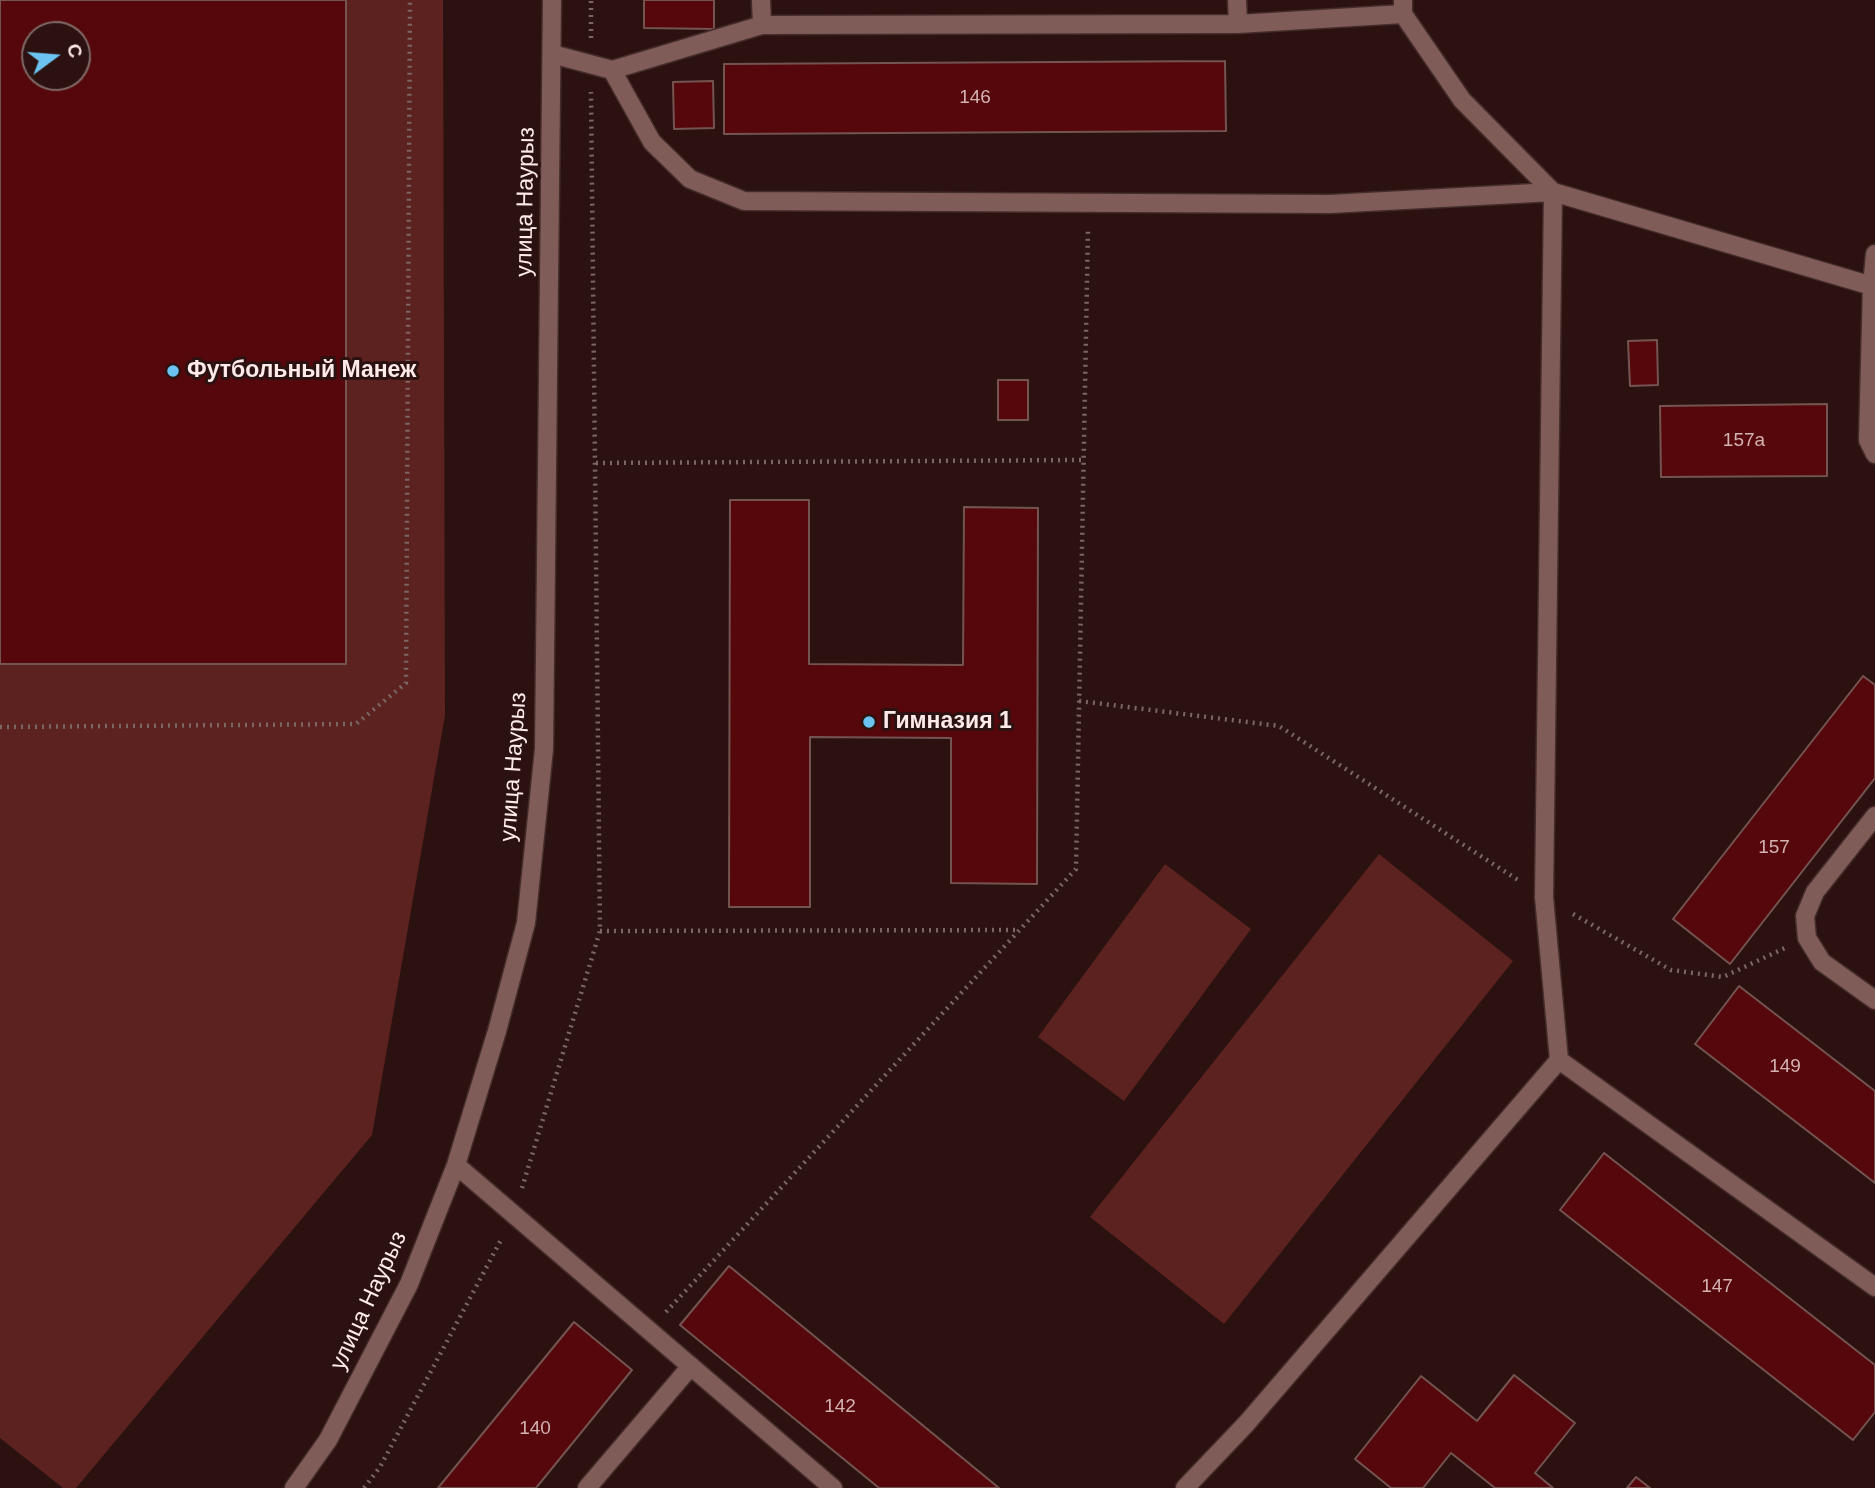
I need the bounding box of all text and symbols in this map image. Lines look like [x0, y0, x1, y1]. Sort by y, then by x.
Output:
north arrow [21, 21, 91, 91]
text: С [63, 41, 87, 60]
house number: 146 [959, 87, 991, 109]
street label: улица Наурыз [511, 127, 541, 277]
place label: Футбольный Манеж [187, 357, 416, 385]
marker: Футбольный Манеж [165, 363, 181, 379]
house number: 157а [1723, 430, 1765, 452]
street label: улица Наурыз [495, 691, 533, 843]
place label: Гимназия 1 [883, 708, 1012, 736]
marker: Гимназия 1 [861, 714, 877, 730]
house number: 157 [1758, 837, 1790, 859]
house number: 149 [1769, 1056, 1801, 1078]
street label: улица Наурыз [325, 1227, 413, 1375]
house number: 147 [1701, 1276, 1733, 1298]
house number: 142 [824, 1396, 856, 1418]
house number: 140 [519, 1418, 551, 1440]

